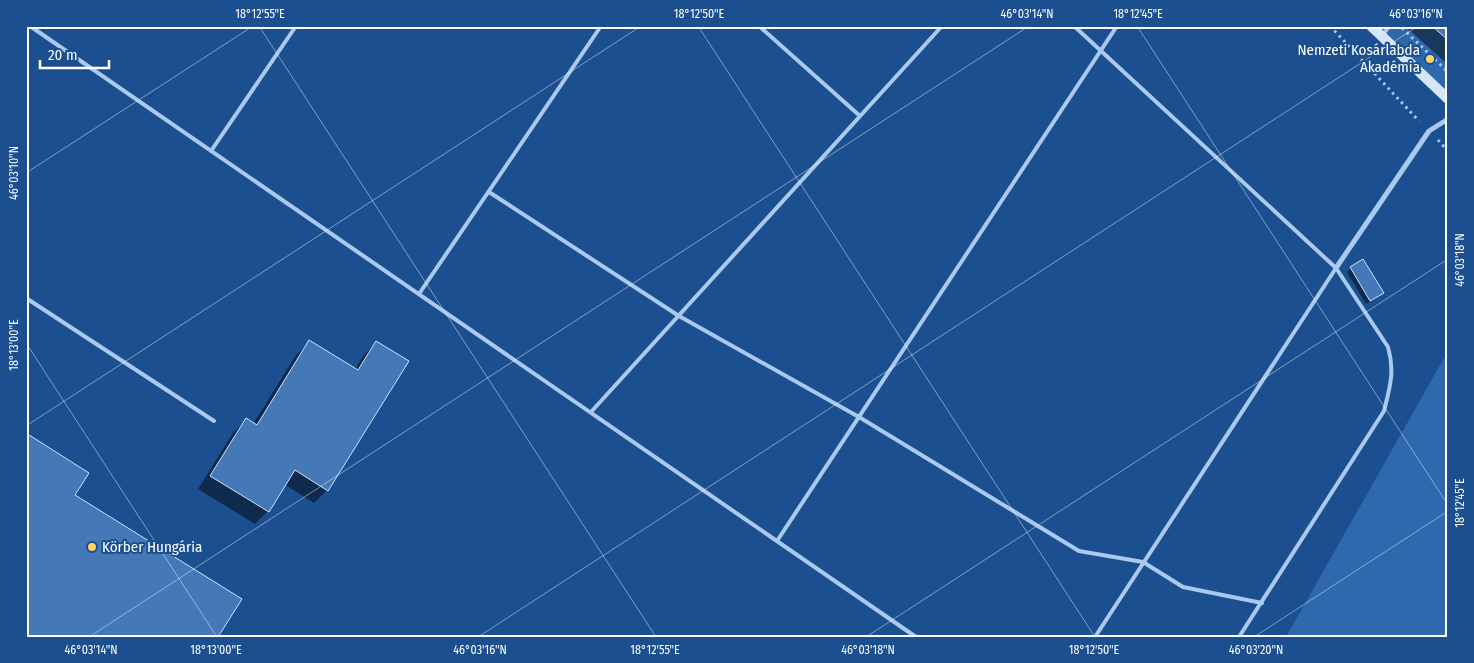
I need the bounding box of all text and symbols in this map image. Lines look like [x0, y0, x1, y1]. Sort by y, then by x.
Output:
text: 18°12'55"E [235, 7, 285, 21]
text: 18°12'50"E [674, 7, 725, 21]
text: 46°03'14"N [1001, 7, 1053, 21]
text: 18°12'45"E [1113, 7, 1163, 21]
text: 46°03'16"N [1389, 7, 1443, 21]
scale bar [40, 38, 109, 70]
place label: Nemzeti Kosárlabda Akadémia [1297, 41, 1420, 76]
text: 20 m [48, 46, 78, 64]
marker: Nemzeti Kosárlabda Akadémia [1424, 53, 1436, 65]
text: 46°03'10"N [7, 146, 21, 200]
text: 46°03'18"N [1453, 233, 1467, 287]
text: 18°13'00"E [7, 319, 21, 371]
text: 18°12'45"E [1453, 478, 1467, 528]
place label: Körber Hungária [102, 538, 202, 556]
marker: Körber Hungária [86, 541, 98, 553]
text: 46°03'14"N [65, 643, 117, 657]
text: 18°13'00"E [190, 643, 242, 657]
text: 46°03'16"N [453, 643, 507, 657]
text: 18°12'55"E [630, 643, 680, 657]
text: 46°03'18"N [841, 643, 895, 657]
text: 18°12'50"E [1069, 643, 1120, 657]
text: 46°03'20"N [1229, 643, 1283, 657]

